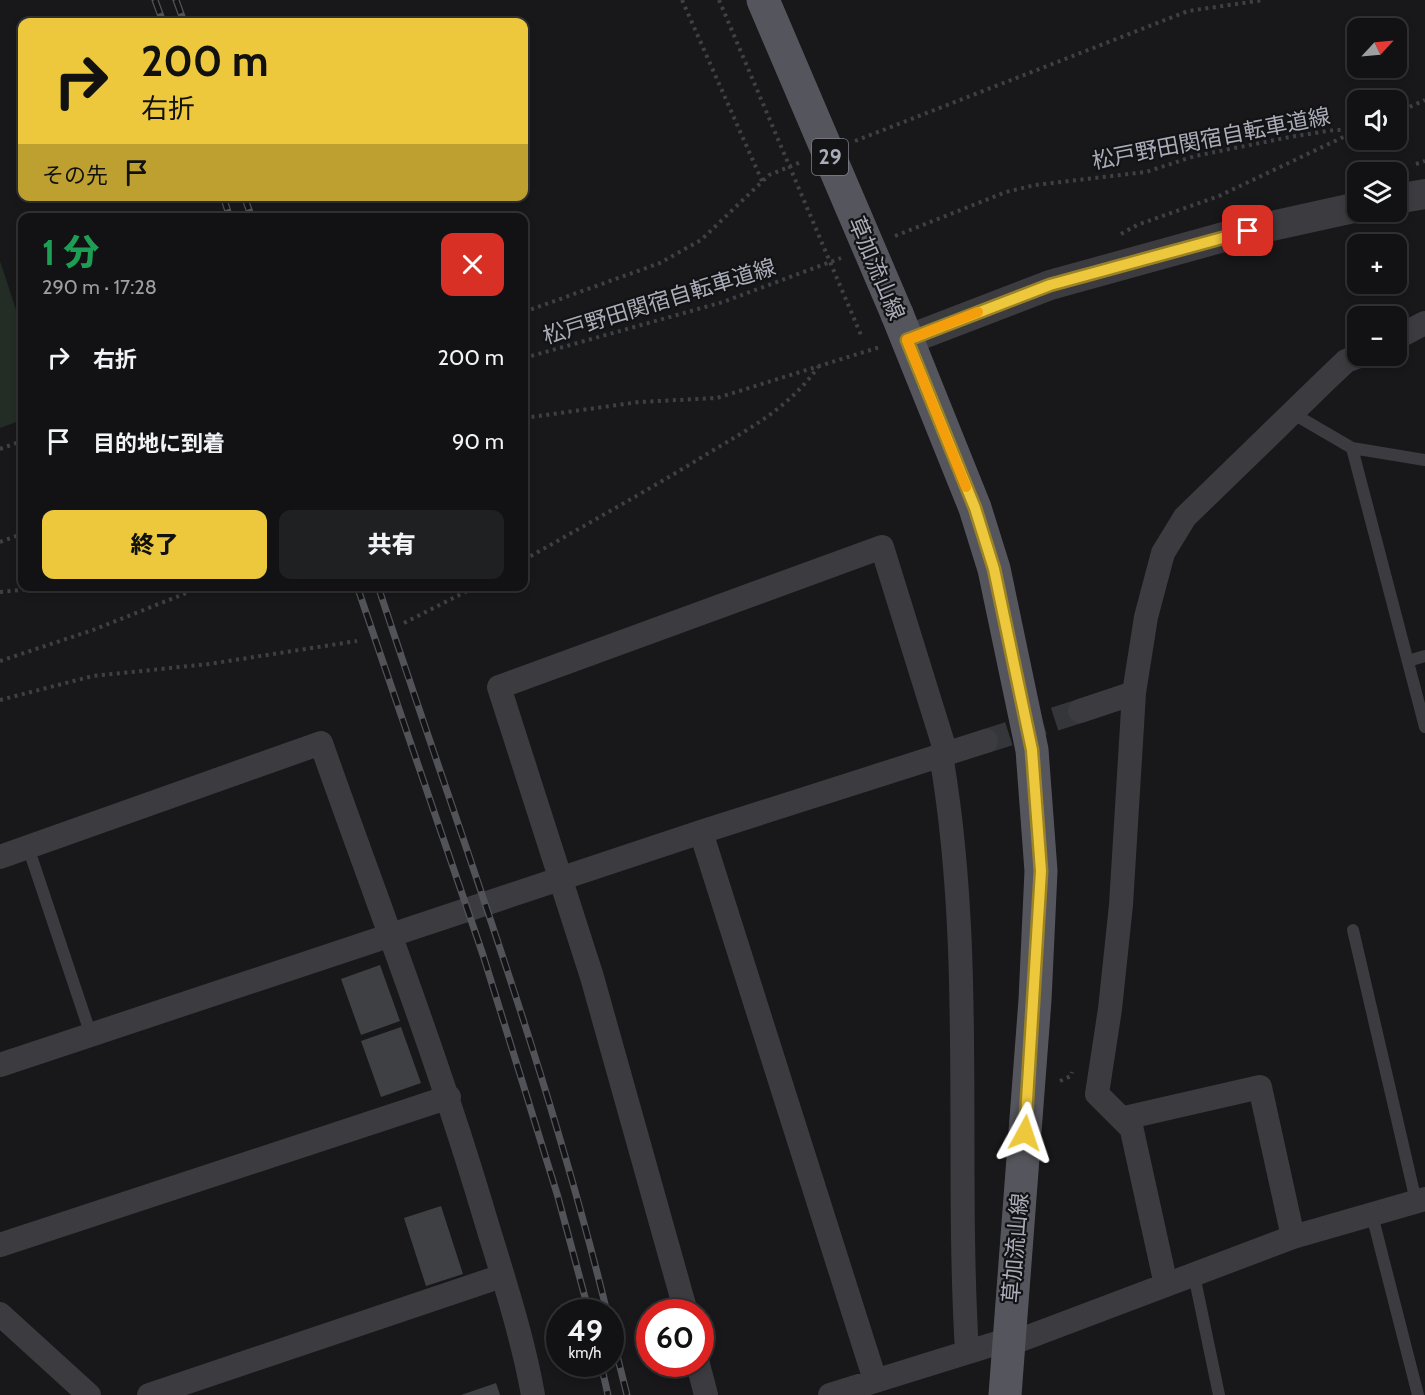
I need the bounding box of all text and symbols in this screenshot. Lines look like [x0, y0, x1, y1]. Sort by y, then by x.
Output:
north arrow [1347, 18, 1407, 78]
map controls [1347, 18, 1407, 366]
text: 200 m [141, 35, 268, 87]
icon: right [42, 42, 120, 120]
button: sound [1347, 90, 1407, 150]
text: 右折 [141, 92, 195, 125]
street label: 松戸野田関宿自転車道線 [1090, 102, 1332, 175]
road number: 29 [812, 139, 848, 175]
icon: arrive [120, 156, 153, 189]
text: その先 [42, 162, 108, 189]
button: layers [1347, 162, 1407, 222]
pin [1222, 205, 1273, 256]
street label: 草加流山線 [843, 212, 910, 324]
icon: arrive [1231, 214, 1264, 247]
text: 1 分 [42, 230, 99, 274]
button: close [441, 233, 504, 296]
button: + [1347, 234, 1407, 294]
street label: 松戸野田関宿自転車道線 [539, 253, 779, 350]
text: 290 m · 17:28 [42, 275, 157, 299]
button: − [1347, 306, 1407, 366]
icon: right [42, 341, 75, 374]
text: 200 m [438, 344, 504, 371]
text: 右折 [93, 346, 137, 373]
icon: arrive [42, 425, 75, 458]
text: 90 m [452, 428, 504, 455]
text: 目的地に到着 [93, 430, 225, 457]
button: 終了 [42, 510, 267, 579]
button: 共有 [279, 510, 504, 579]
position arrow [993, 1101, 1057, 1165]
street label: 草加流山線 [997, 1192, 1034, 1304]
speed limit sign: 60 [636, 1299, 714, 1377]
text: 49 [567, 1312, 603, 1349]
text: km/h [569, 1344, 601, 1362]

